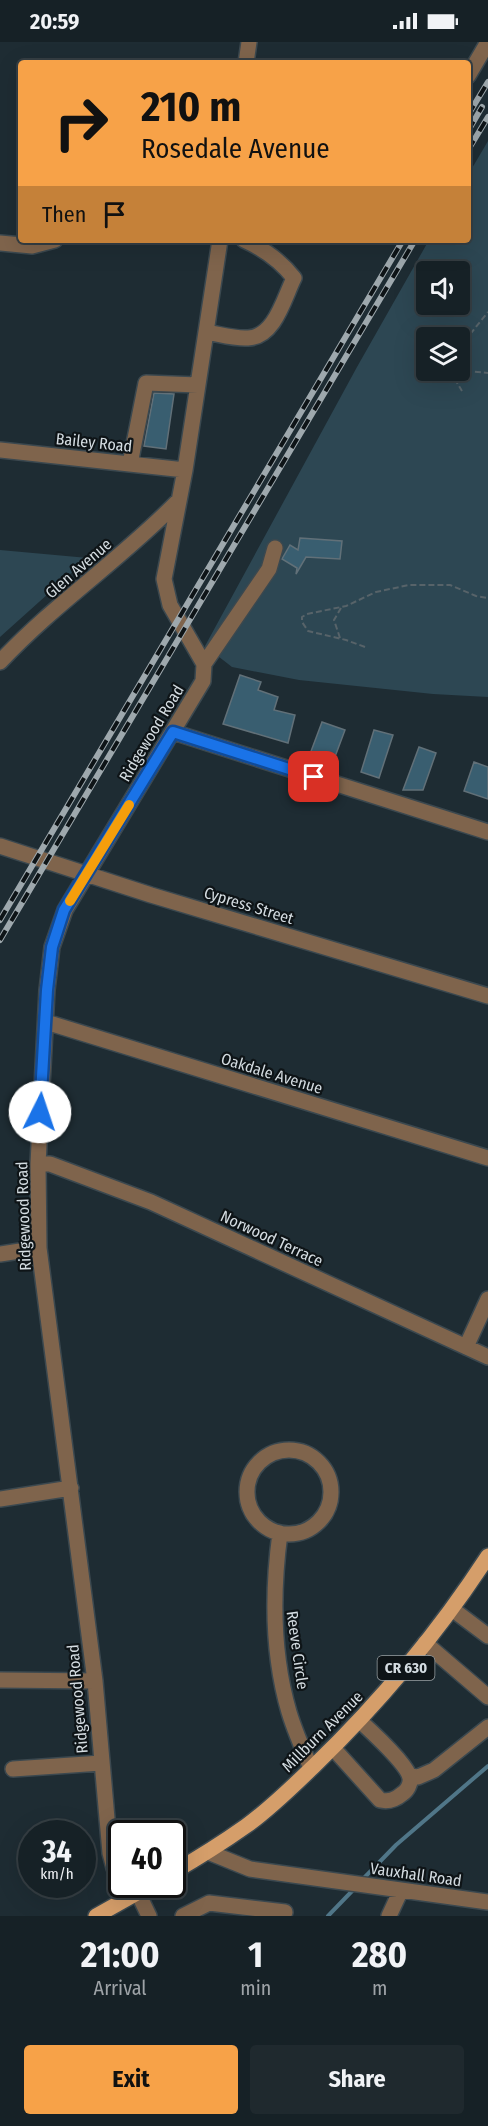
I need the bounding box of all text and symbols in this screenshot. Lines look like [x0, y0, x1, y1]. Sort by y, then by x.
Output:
text: 20:59 [30, 8, 79, 35]
text: 210 m [141, 82, 241, 132]
icon: right [42, 84, 120, 162]
text: Rosedale Avenue [141, 133, 330, 165]
icon: arrive [98, 198, 131, 231]
text: Then [42, 201, 86, 228]
map controls [416, 261, 470, 381]
button: sound [416, 261, 470, 315]
button: layers [416, 327, 470, 381]
street label: Bailey Road [55, 429, 133, 456]
street label: Glen Avenue [41, 534, 115, 602]
street label: Ridgewood Road [115, 682, 188, 785]
pin [288, 751, 339, 802]
icon: arrive [297, 760, 330, 793]
street label: Cypress Street [202, 883, 297, 928]
street label: Oakdale Avenue [219, 1049, 325, 1098]
position arrow [8, 1080, 72, 1144]
street label: Ridgewood Road [12, 1161, 35, 1271]
street label: Norwood Terrace [218, 1206, 326, 1271]
street label: Reeve Circle [283, 1610, 312, 1691]
street label: Ridgewood Road [63, 1644, 92, 1754]
road number: CR 630 [378, 1656, 434, 1680]
street label: Millburn Avenue [278, 1687, 367, 1776]
speed limit sign: 40 [108, 1820, 186, 1898]
text: 34 [42, 1834, 72, 1870]
street label: Vauxhall Road [369, 1859, 463, 1890]
text: km/h [40, 1865, 74, 1883]
text: 21:00 [81, 1933, 160, 1977]
text: 1 [248, 1933, 263, 1977]
text: 280 [352, 1933, 407, 1977]
text: Arrival [94, 1976, 147, 2000]
text: min [240, 1976, 271, 2000]
text: m [372, 1976, 387, 2000]
button: Exit [24, 2045, 238, 2114]
button: Share [250, 2045, 464, 2114]

